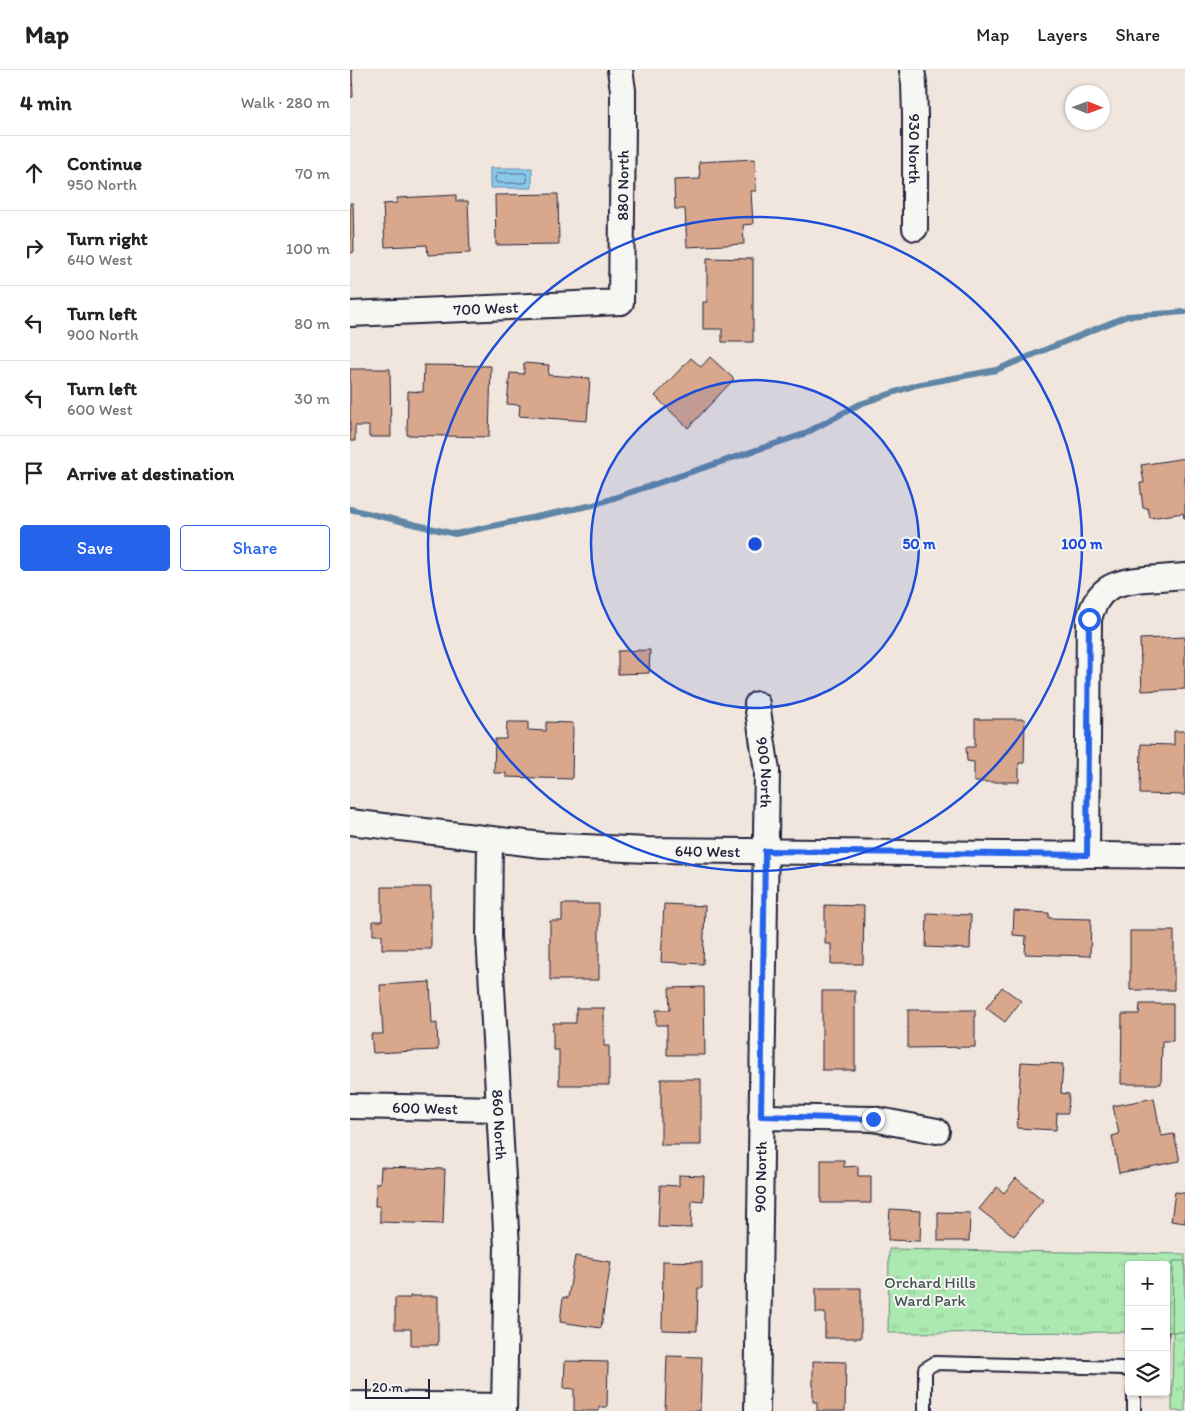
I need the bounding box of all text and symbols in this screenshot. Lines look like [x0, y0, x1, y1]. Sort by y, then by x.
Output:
text: Map [25, 20, 69, 49]
text: Map [976, 24, 1009, 46]
text: Layers [1037, 24, 1087, 46]
text: Share [1115, 24, 1160, 46]
north arrow [1065, 85, 1110, 130]
text: 4 min [20, 90, 72, 115]
text: Walk · 280 m [241, 93, 330, 112]
street label: 930 North [905, 114, 924, 185]
street label: 880 North [613, 149, 633, 221]
text: Continue [67, 152, 142, 175]
icon: ahead [20, 159, 48, 187]
text: 70 m [295, 164, 330, 183]
text: 950 North [67, 175, 137, 194]
text: Turn right [67, 227, 148, 250]
icon: right [20, 234, 48, 262]
text: 100 m [286, 239, 330, 258]
text: 640 West [67, 250, 132, 269]
street label: 700 West [453, 298, 519, 319]
text: Turn left [67, 302, 137, 325]
icon: left [20, 309, 48, 337]
text: 80 m [294, 314, 330, 333]
text: 900 North [67, 325, 139, 344]
text: Turn left [67, 377, 137, 400]
icon: left [20, 384, 48, 412]
text: 30 m [294, 389, 330, 408]
text: 600 West [67, 400, 133, 419]
icon: arrive [20, 459, 48, 487]
text: Arrive at destination [67, 462, 234, 485]
button: Save [20, 525, 170, 571]
button: Share [180, 525, 330, 571]
centre of rings [746, 535, 764, 553]
text: 50 m [902, 535, 936, 553]
text: 100 m [1061, 535, 1103, 553]
route start [1078, 608, 1101, 631]
street label: 900 North [752, 736, 776, 809]
street label: 640 West [675, 841, 740, 861]
street label: 860 North [488, 1089, 511, 1161]
street label: 600 West [392, 1098, 458, 1118]
route end [862, 1108, 885, 1131]
street label: 900 North [750, 1141, 771, 1213]
map controls [1125, 1261, 1170, 1396]
button: + [1125, 1261, 1170, 1306]
park label: Orchard Hills Ward Park [884, 1273, 976, 1310]
button: − [1125, 1306, 1170, 1351]
button: layers [1125, 1351, 1170, 1396]
scale bar [365, 1376, 430, 1399]
text: 20 m [372, 1379, 403, 1396]

